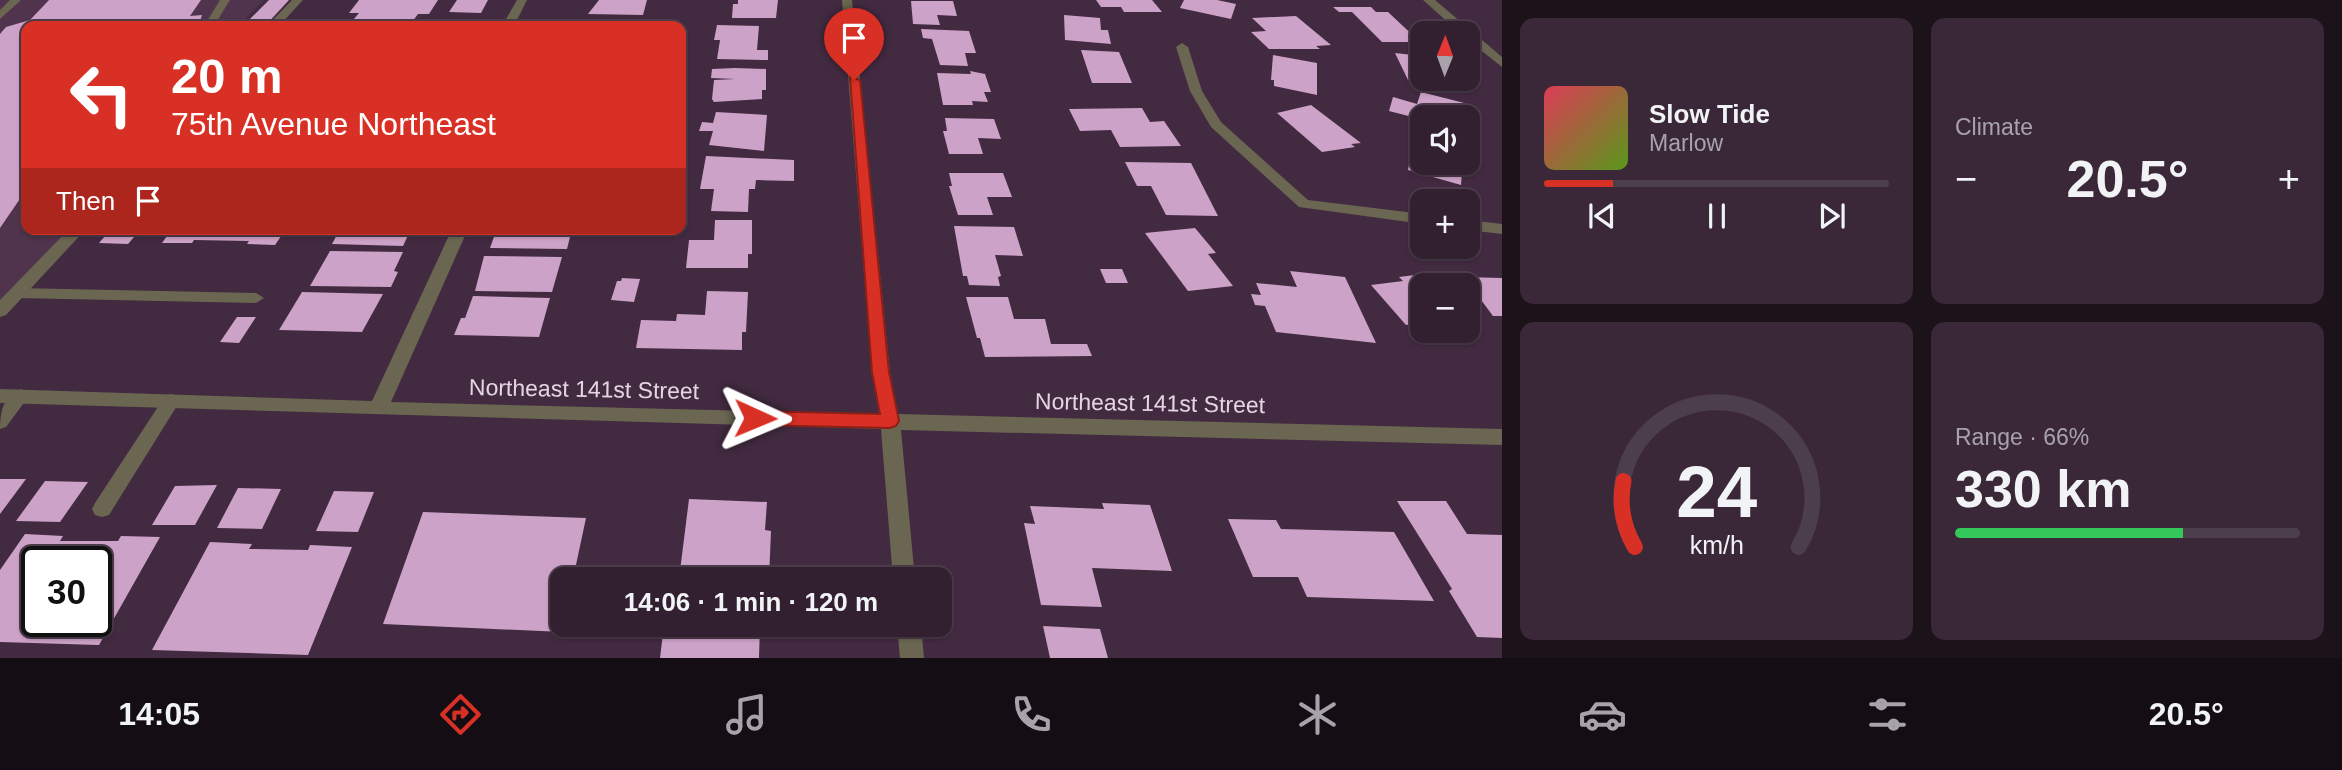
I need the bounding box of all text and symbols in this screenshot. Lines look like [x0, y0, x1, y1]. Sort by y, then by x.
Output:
pin [824, 8, 884, 80]
icon: arrive [835, 19, 873, 57]
north arrow [1410, 21, 1480, 91]
map controls [1410, 21, 1480, 343]
icon: left [56, 49, 147, 140]
text: 20 m [171, 49, 283, 103]
text: Slow Tide [1649, 99, 1770, 129]
button: sound [1410, 105, 1480, 175]
text: 75th Avenue Northeast [171, 106, 496, 142]
text: Climate [1955, 114, 2033, 140]
text: Marlow [1649, 130, 1723, 156]
text: 20.5° [2066, 150, 2189, 208]
text: − [1955, 158, 1977, 200]
text: + [2278, 158, 2300, 200]
icon: arrive [129, 182, 167, 220]
text: Then [56, 186, 115, 216]
button: + [1410, 189, 1480, 259]
icon: previous [1583, 197, 1621, 235]
icon: pause [1698, 197, 1736, 235]
icon: next [1813, 197, 1851, 235]
button: − [1410, 273, 1480, 343]
street label: Northeast 141st Street [469, 374, 700, 404]
position arrow [718, 381, 792, 455]
street label: Northeast 141st Street [1035, 388, 1266, 418]
text: Range · 66% [1955, 424, 2089, 450]
text: 24 [1676, 451, 1757, 532]
text: 330 km [1955, 460, 2131, 518]
text: km/h [1689, 531, 1744, 559]
speed limit sign: 30 [21, 546, 112, 637]
text: 14:06 · 1 min · 120 m [624, 587, 878, 617]
icon: directions [436, 690, 485, 739]
icon: music [722, 690, 771, 739]
icon: phone [1007, 690, 1056, 739]
icon: climate [1293, 690, 1342, 739]
icon: car [1578, 690, 1627, 739]
icon: filters [1863, 690, 1912, 739]
text: 14:05 [118, 696, 200, 732]
text: 20.5° [2149, 696, 2224, 732]

